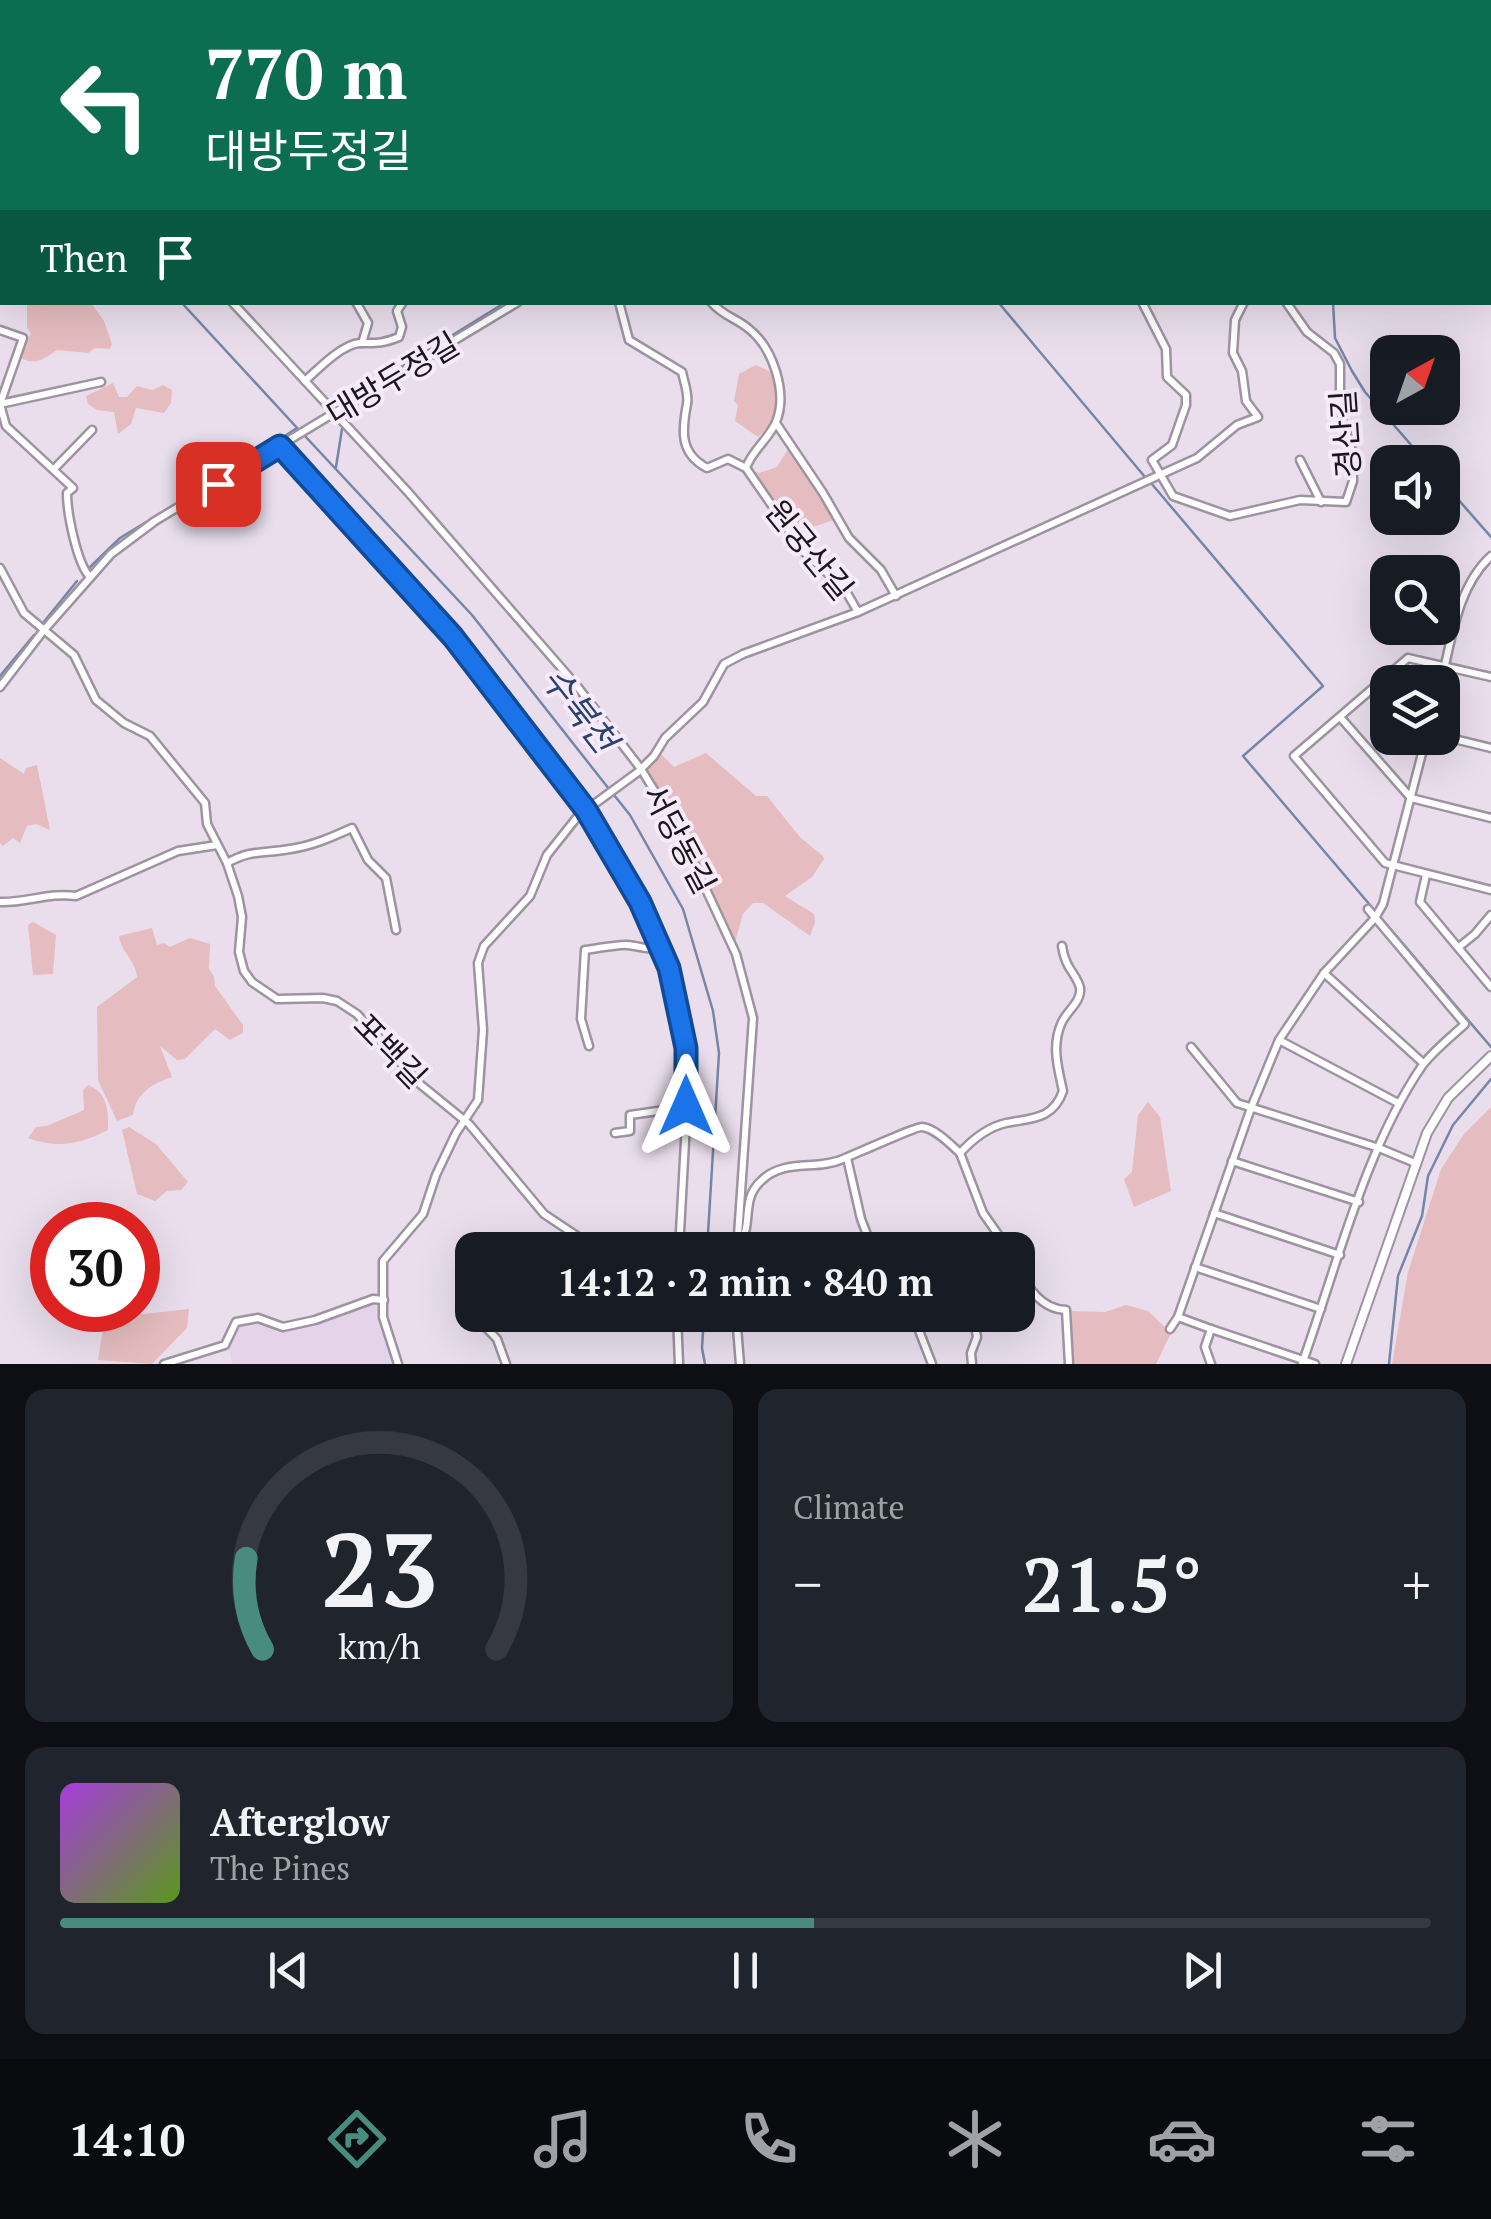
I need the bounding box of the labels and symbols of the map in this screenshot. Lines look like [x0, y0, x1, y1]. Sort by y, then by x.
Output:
street label: 대방두정길 [319, 322, 466, 434]
north arrow [1370, 335, 1460, 425]
street label: 경산길 [1321, 389, 1369, 480]
pin [176, 442, 261, 527]
street label: 원궁산길 [756, 490, 863, 608]
water label: 수북천 [532, 657, 630, 765]
street label: 서당동길 [634, 777, 726, 900]
street label: 포백길 [345, 1004, 437, 1097]
position arrow [634, 1054, 738, 1158]
speed limit sign: 30 [30, 1202, 160, 1332]

